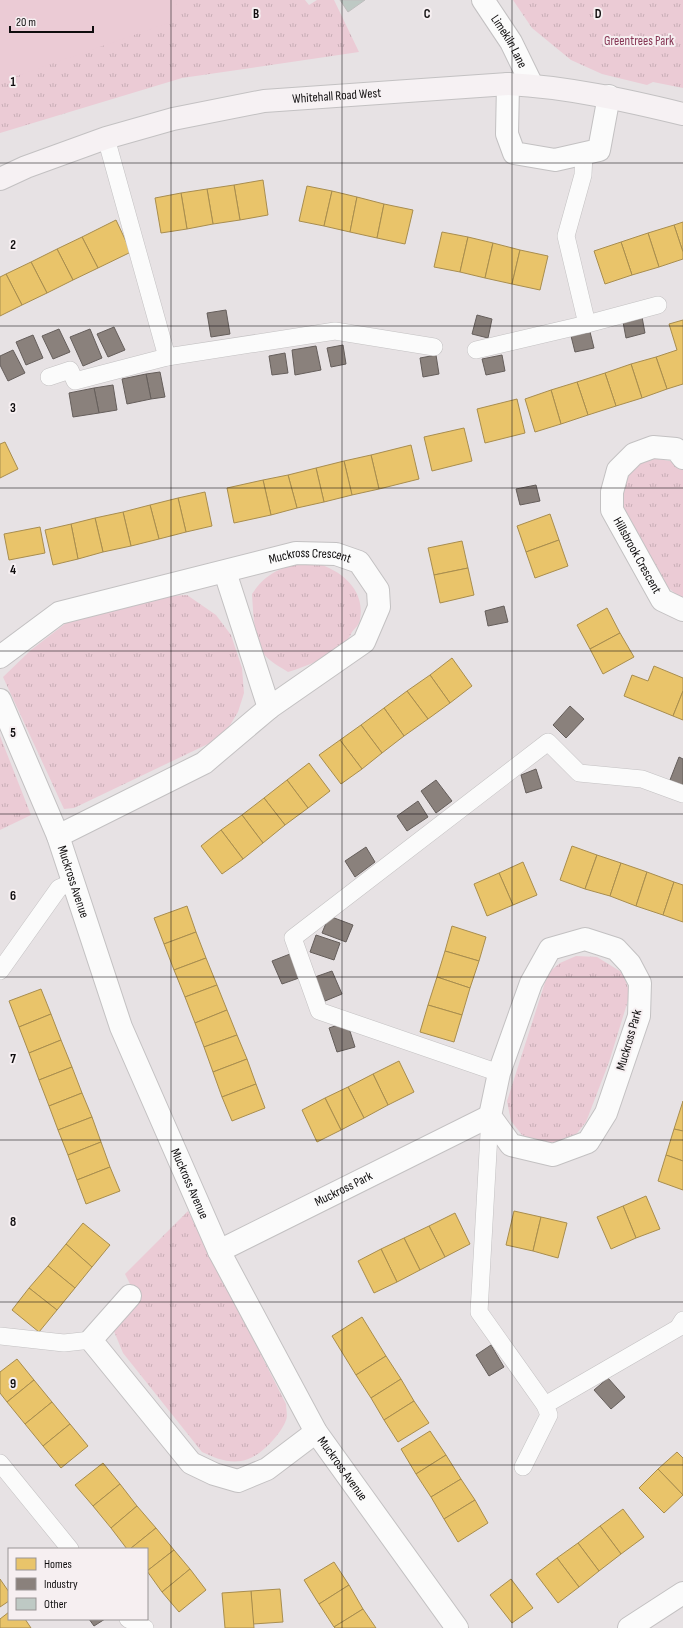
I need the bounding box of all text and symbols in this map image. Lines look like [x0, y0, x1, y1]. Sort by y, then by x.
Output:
text: B [253, 6, 259, 22]
text: C [424, 6, 431, 22]
text: D [595, 6, 602, 22]
scale bar [10, 8, 93, 34]
street label: Limekiln Lane [487, 12, 530, 71]
text: 20 m [16, 15, 36, 30]
park label: Greentrees Park [604, 33, 674, 49]
text: 1 [10, 74, 16, 90]
street label: Whitehall Road West [292, 85, 382, 107]
text: 2 [10, 237, 16, 253]
text: 3 [10, 400, 16, 416]
street label: Hillsbrook Crescent [610, 514, 665, 596]
street label: Muckross Crescent [267, 545, 353, 568]
text: 4 [10, 562, 16, 578]
text: 5 [10, 725, 16, 741]
street label: Muckross Avenue [54, 843, 92, 920]
text: 6 [10, 888, 16, 904]
street label: Muckross Park [613, 1008, 645, 1072]
text: 7 [10, 1051, 16, 1067]
street label: Muckross Avenue [167, 1146, 212, 1221]
street label: Muckross Park [312, 1168, 375, 1210]
text: 8 [10, 1214, 16, 1230]
text: 9 [10, 1376, 16, 1392]
street label: Muckross Avenue [314, 1433, 371, 1504]
legend [8, 1548, 148, 1620]
text: Homes [44, 1557, 72, 1572]
text: Industry [44, 1577, 78, 1592]
text: Other [44, 1597, 68, 1612]

